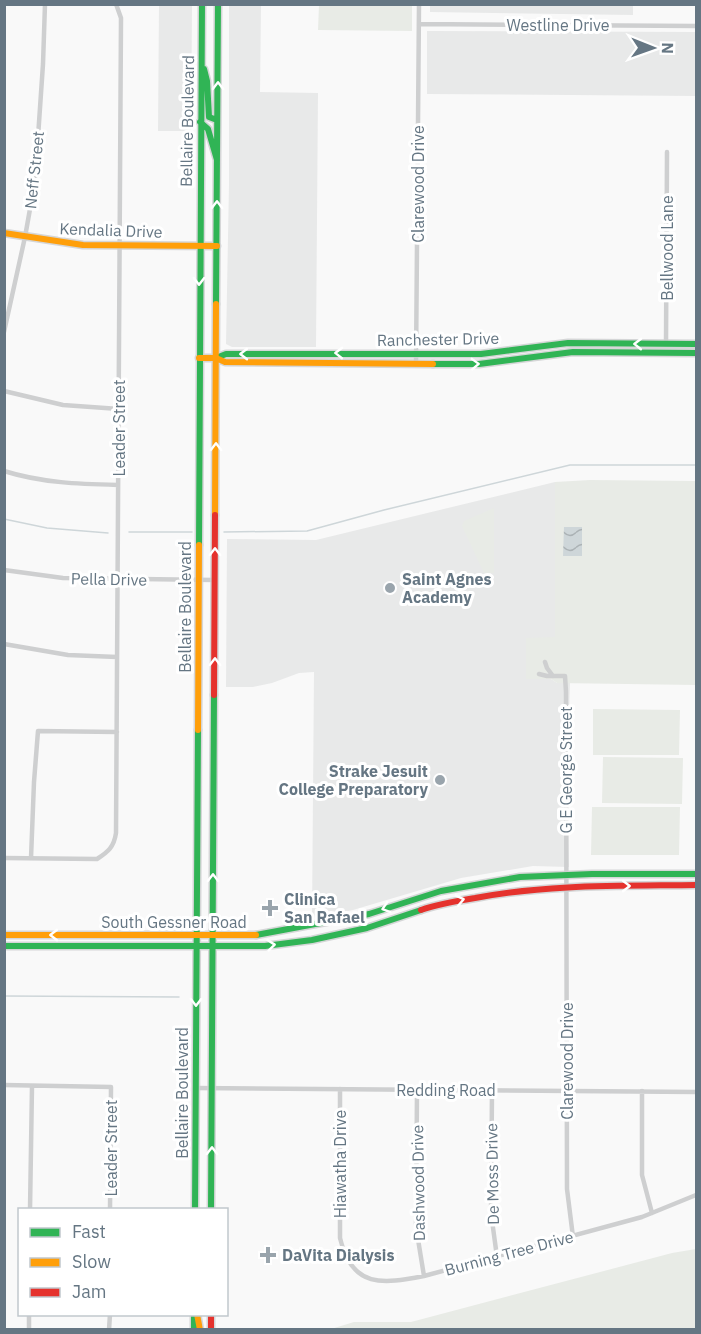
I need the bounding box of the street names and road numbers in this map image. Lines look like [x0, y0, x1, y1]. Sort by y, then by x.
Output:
street label: Westline Drive [506, 15, 610, 35]
street label: Bellaire Boulevard [176, 55, 198, 187]
street label: Clarewood Drive [408, 125, 428, 243]
street label: Neff Street [20, 130, 48, 210]
street label: Bellwood Lane [657, 195, 677, 301]
street label: Kendalia Drive [59, 218, 163, 242]
street label: Ranchester Drive [377, 328, 500, 350]
street label: Leader Street [109, 380, 129, 476]
street label: Bellaire Boulevard [175, 541, 195, 673]
street label: Pella Drive [71, 568, 147, 590]
street label: G E George Street [556, 706, 576, 834]
street label: South Gessner Road [101, 912, 247, 932]
street label: Clarewood Drive [557, 1002, 577, 1120]
street label: Bellaire Boulevard [172, 1027, 192, 1159]
street label: Redding Road [396, 1080, 496, 1100]
street label: Leader Street [101, 1100, 121, 1196]
street label: Hiawatha Drive [330, 1109, 350, 1218]
street label: De Moss Drive [481, 1123, 503, 1225]
street label: Dashwood Drive [407, 1124, 429, 1241]
street label: Burning Tree Drive [442, 1226, 576, 1280]

